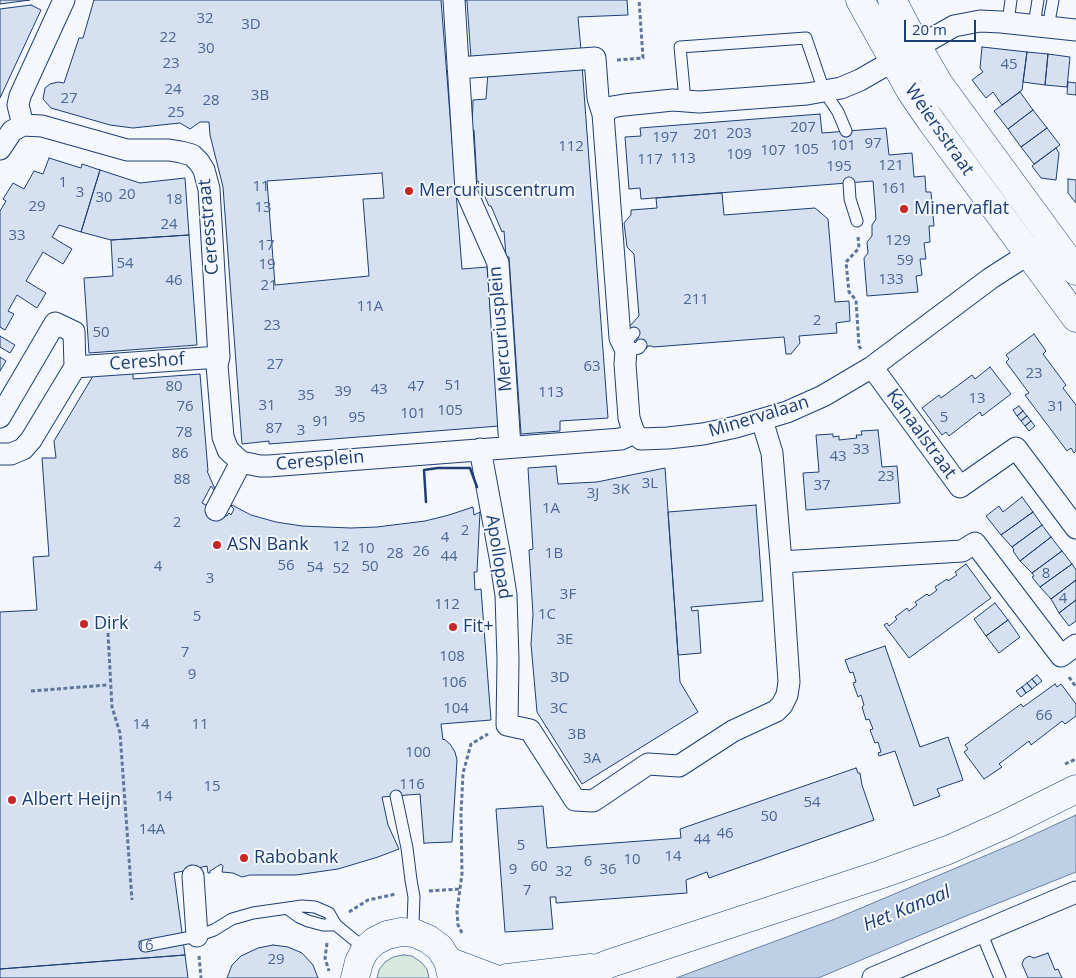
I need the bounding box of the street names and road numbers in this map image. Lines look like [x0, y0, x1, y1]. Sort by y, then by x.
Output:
street label: Weiersstraat [900, 80, 978, 180]
street label: Ceresstraat [194, 178, 224, 276]
street label: Mercuriusplein [485, 265, 517, 393]
street label: Cereshof [109, 349, 185, 375]
street label: Kanaalstraat [881, 385, 961, 483]
street label: Minervalaan [706, 391, 812, 443]
street label: Ceresplein [275, 446, 365, 476]
street label: Apollopad [481, 513, 515, 601]

